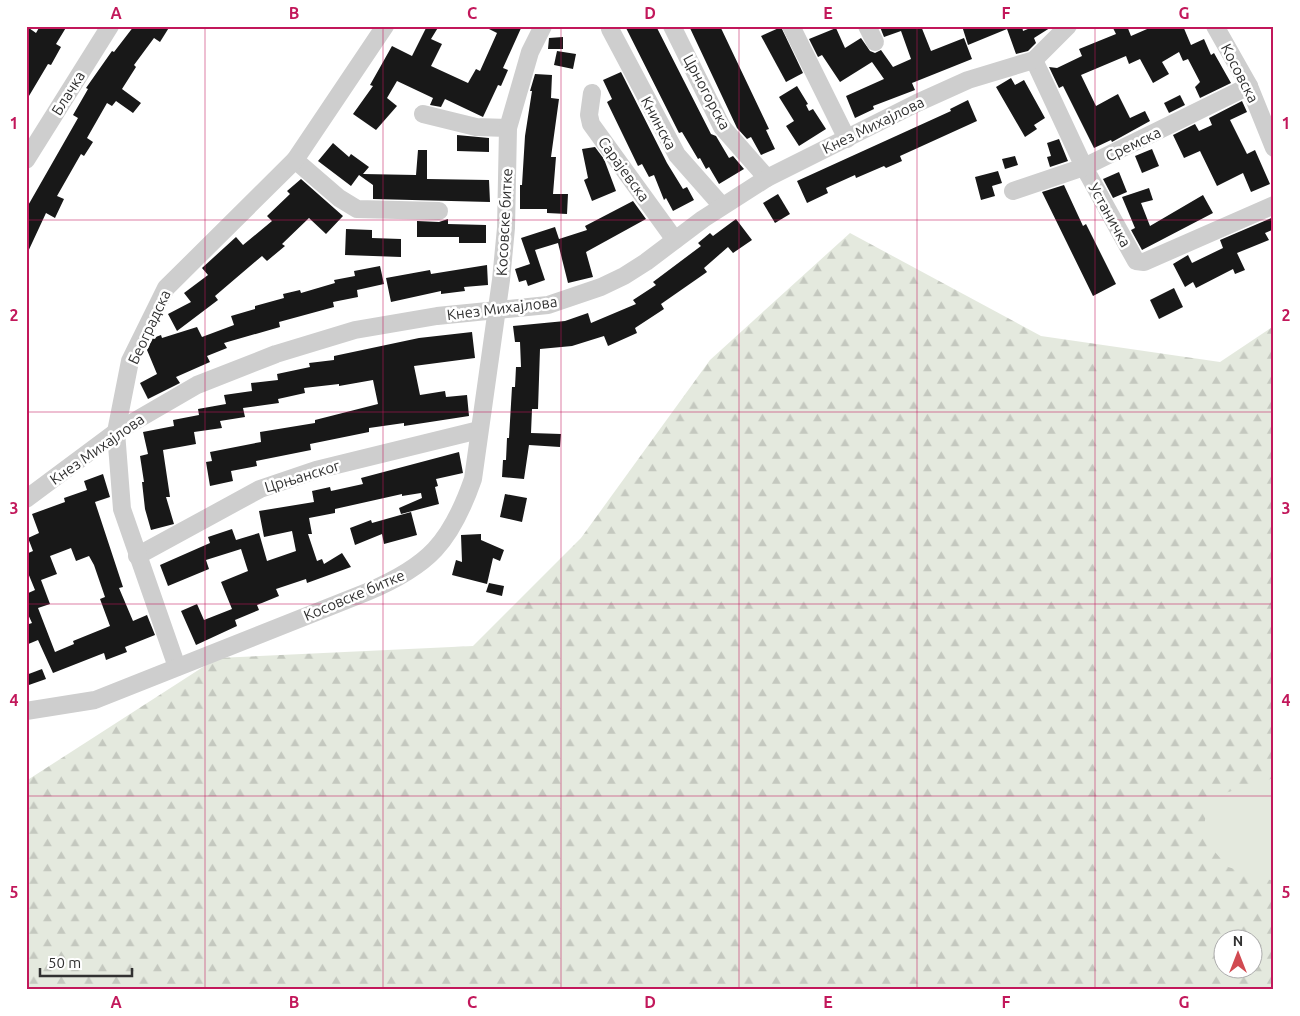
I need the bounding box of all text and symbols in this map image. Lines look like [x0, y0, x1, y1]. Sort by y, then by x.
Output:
text: A [110, 4, 122, 22]
text: B [289, 4, 299, 22]
text: C [467, 4, 477, 22]
text: D [644, 4, 656, 22]
text: E [823, 4, 833, 22]
text: F [1002, 4, 1011, 22]
text: G [1178, 4, 1190, 22]
street label: Косовска [1218, 41, 1262, 105]
street label: Црногорска [680, 51, 734, 133]
street label: Блачка [48, 68, 88, 118]
street label: Книнска [638, 93, 680, 153]
street label: Кнез Михајлова [819, 93, 927, 157]
text: 1 [9, 114, 19, 132]
text: 1 [1281, 114, 1291, 132]
street label: Сремска [1103, 123, 1163, 165]
street label: Сарајевска [595, 133, 653, 205]
street label: Косовске битке [493, 168, 515, 276]
street label: Устаничка [1085, 180, 1135, 250]
street label: Београдска [124, 287, 174, 367]
street label: Кнез Михајлова [446, 293, 558, 323]
text: 2 [9, 306, 19, 324]
text: 2 [1281, 306, 1291, 324]
street label: Кнез Михајлова [47, 410, 147, 488]
street label: Црњанског [262, 456, 342, 496]
text: 3 [9, 499, 19, 517]
text: 3 [1281, 499, 1291, 517]
street label: Косовске битке [301, 566, 407, 624]
text: 4 [9, 691, 19, 709]
text: 4 [1281, 691, 1291, 709]
text: 5 [9, 883, 19, 901]
text: 5 [1281, 883, 1291, 901]
north arrow [1212, 928, 1262, 978]
text: N [1233, 933, 1243, 949]
scale bar [40, 946, 132, 978]
text: 50 m [48, 954, 81, 971]
text: A [110, 993, 122, 1011]
text: B [289, 993, 299, 1011]
text: C [467, 993, 477, 1011]
text: D [644, 993, 656, 1011]
text: E [823, 993, 833, 1011]
text: F [1002, 993, 1011, 1011]
text: G [1178, 993, 1190, 1011]

